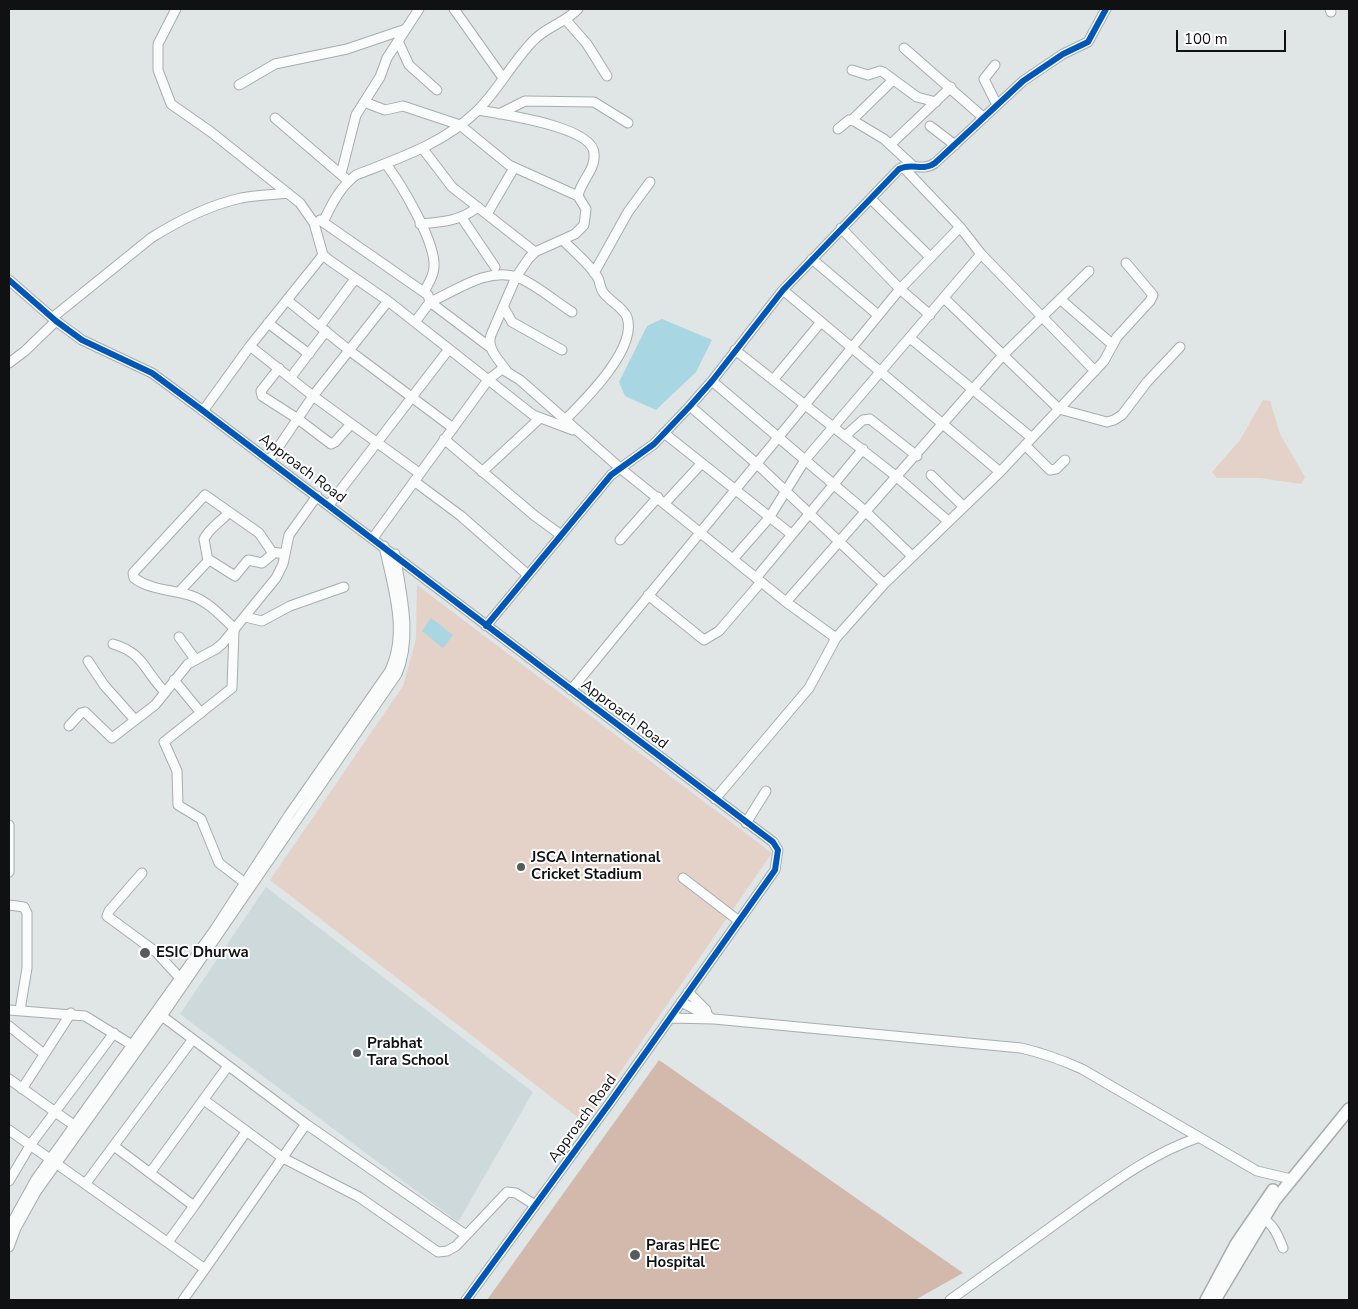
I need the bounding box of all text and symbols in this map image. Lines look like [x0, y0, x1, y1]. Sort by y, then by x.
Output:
scale bar [1178, 20, 1288, 52]
text: 100 m [1184, 29, 1228, 49]
street label: Approach Road [255, 430, 349, 508]
street label: Approach Road [577, 676, 671, 754]
place label: JSCA International Cricket Stadium [531, 849, 661, 884]
marker: JSCA International Cricket Stadium [515, 861, 527, 873]
place label: ESIC Dhurwa [156, 944, 249, 962]
marker: ESIC Dhurwa [138, 946, 152, 960]
place label: Prabhat Tara School [367, 1035, 449, 1070]
marker: Prabhat Tara School [351, 1047, 363, 1059]
street label: Approach Road [545, 1072, 621, 1166]
place label: Paras HEC Hospital [646, 1237, 720, 1272]
marker: Paras HEC Hospital [628, 1248, 642, 1262]

